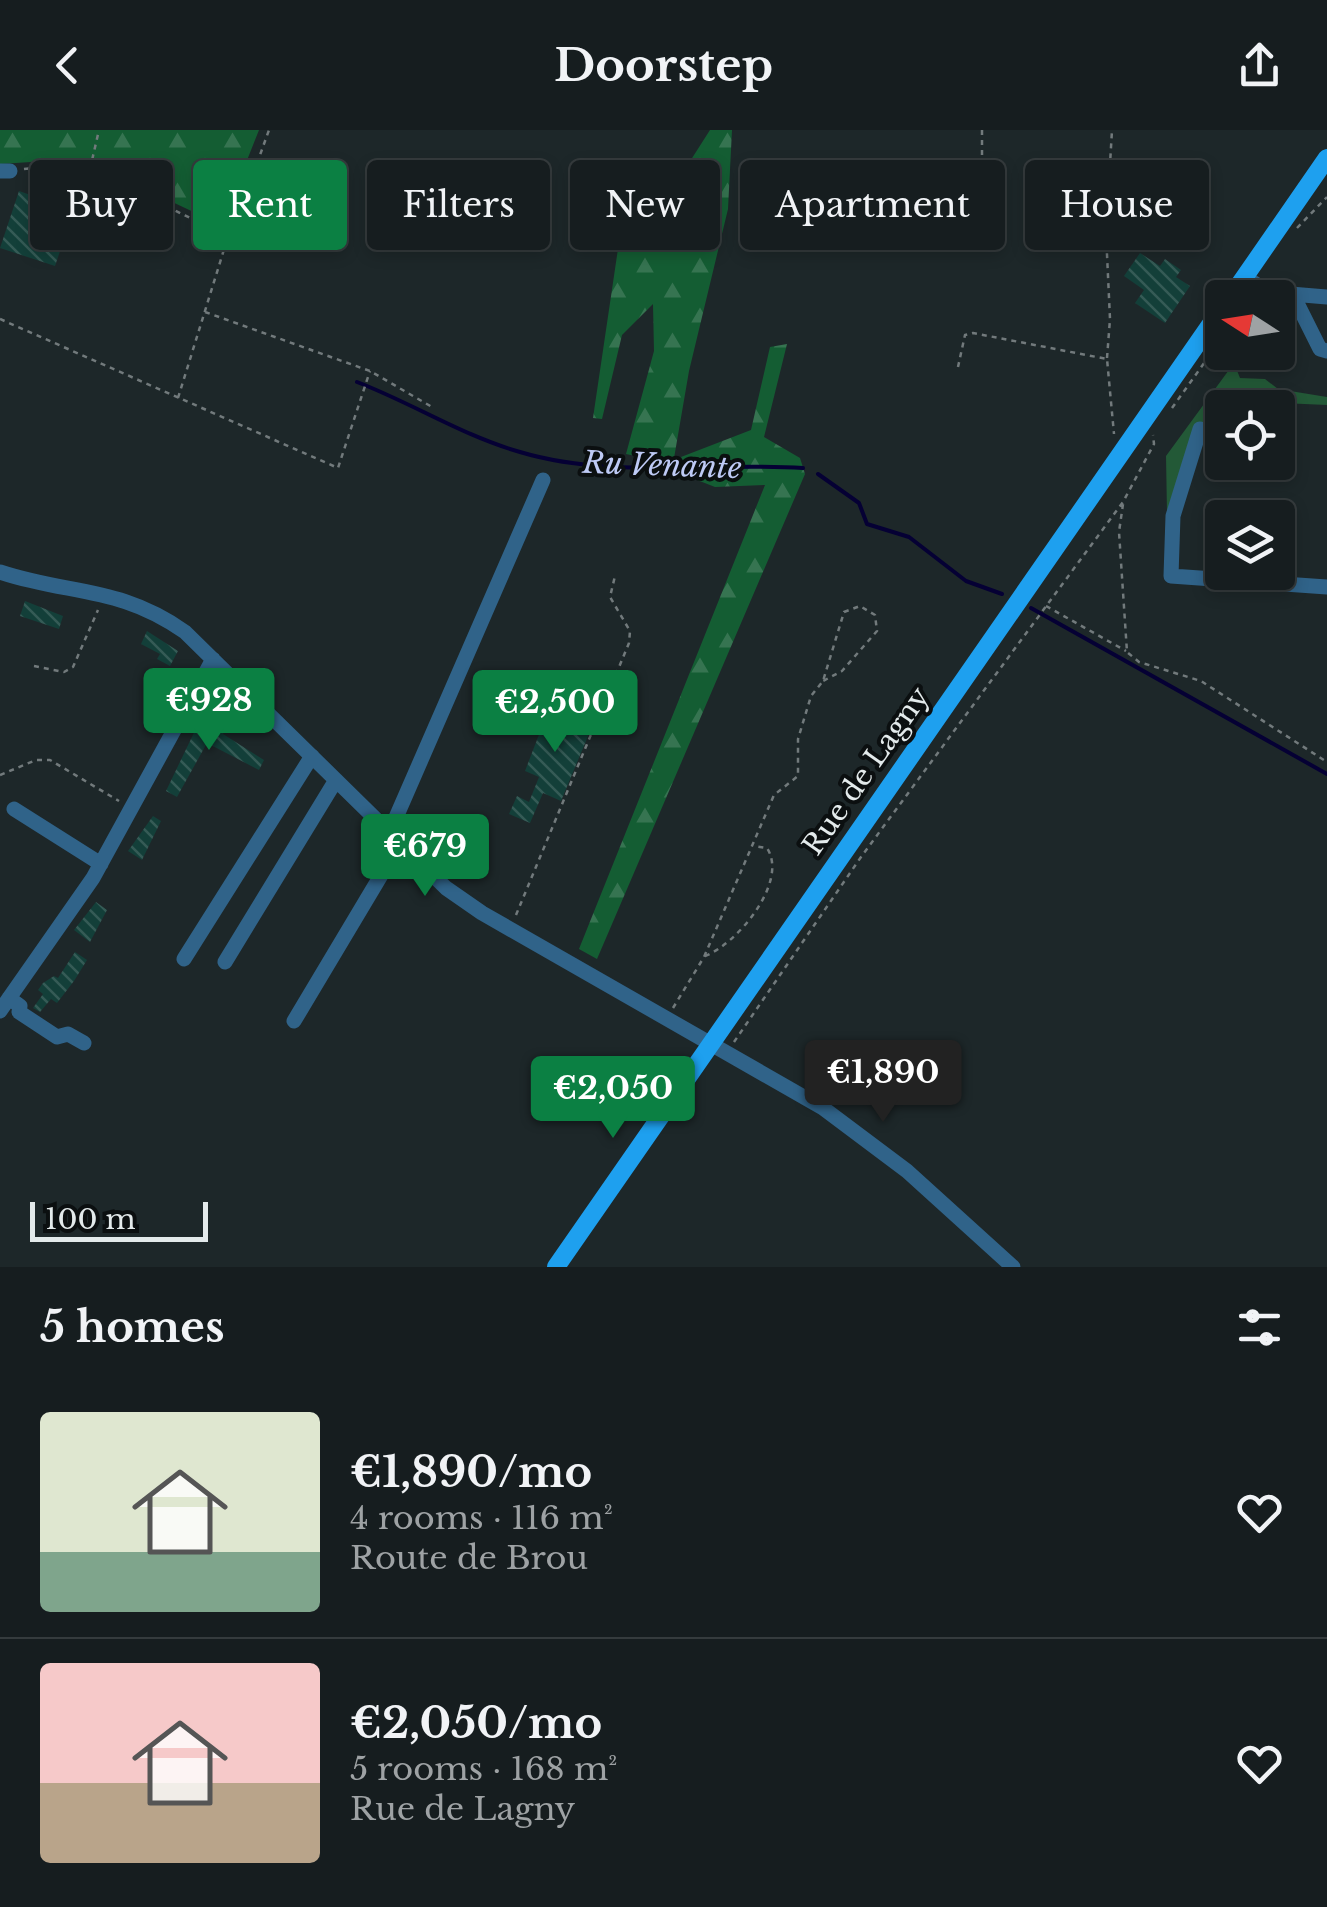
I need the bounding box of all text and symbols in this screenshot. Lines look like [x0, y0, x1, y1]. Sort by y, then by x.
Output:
text: Doorstep [554, 37, 773, 93]
icon: back [40, 38, 95, 93]
icon: share [1232, 38, 1287, 93]
chip: Buy [30, 160, 173, 250]
chip: Rent [193, 160, 347, 250]
chip: Filters [367, 160, 550, 250]
chip: New [570, 160, 720, 250]
chip: Apartment [740, 160, 1005, 250]
chip: House [1025, 160, 1209, 250]
north arrow [1205, 280, 1295, 370]
map controls [1205, 280, 1295, 590]
button: locate [1205, 390, 1295, 480]
water label: Ru Venante [581, 444, 743, 486]
button: layers [1205, 500, 1295, 590]
pin: €928 [150, 668, 268, 753]
pin: €2,500 [474, 670, 636, 755]
text: €928 [165, 680, 253, 720]
street label: Rue de Lagny [795, 680, 937, 862]
text: €2,500 [495, 682, 615, 722]
pin: €679 [366, 814, 484, 899]
text: €679 [383, 826, 467, 866]
pin: €1,890 [802, 1040, 964, 1125]
text: €1,890 [827, 1052, 939, 1092]
pin: €2,050 [532, 1056, 694, 1141]
text: €2,050 [553, 1068, 673, 1108]
scale bar [30, 1197, 208, 1242]
text: 100 m [45, 1202, 136, 1237]
icon: filters [1232, 1300, 1287, 1355]
text: 5 homes [40, 1301, 224, 1353]
text: €1,890/mo [350, 1446, 592, 1498]
icon: home [120, 1452, 240, 1572]
icon: heart [1232, 1485, 1287, 1540]
text: 4 rooms · 116 m² [350, 1498, 613, 1538]
text: Route de Brou [350, 1538, 588, 1578]
text: €2,050/mo [350, 1697, 602, 1749]
icon: home [120, 1703, 240, 1823]
icon: heart [1232, 1736, 1287, 1791]
text: 5 rooms · 168 m² [350, 1749, 617, 1789]
text: Rue de Lagny [350, 1789, 575, 1829]

